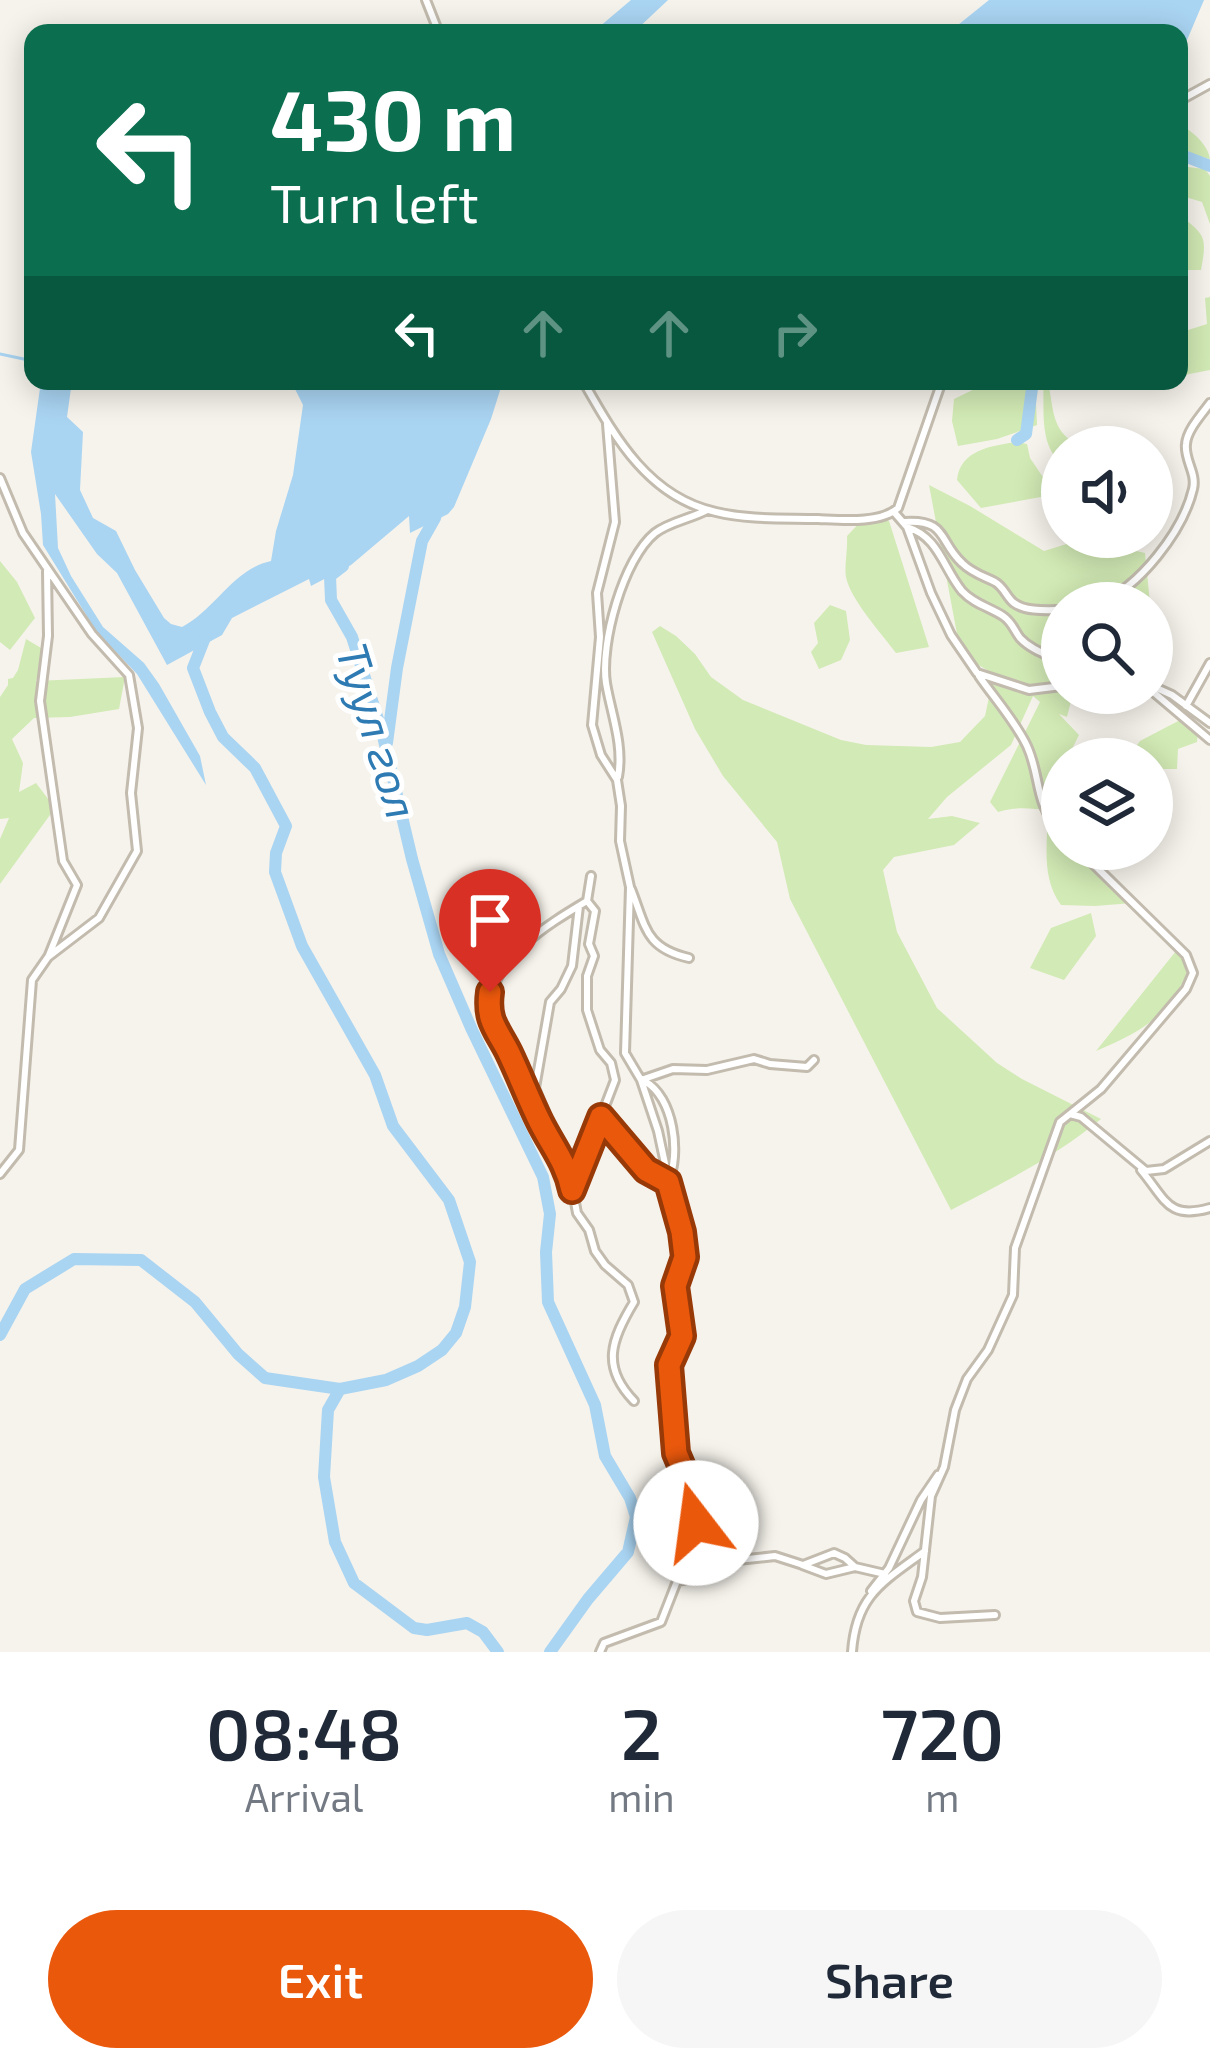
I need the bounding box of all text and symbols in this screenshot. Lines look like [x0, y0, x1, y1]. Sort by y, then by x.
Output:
text: 430 m [270, 67, 516, 168]
icon: left [72, 72, 228, 228]
text: Turn left [270, 169, 479, 234]
icon: left [384, 300, 450, 366]
icon: ahead [510, 300, 576, 366]
icon: ahead [636, 300, 702, 366]
icon: right [762, 300, 828, 366]
map controls [1041, 426, 1173, 870]
button: sound [1041, 426, 1173, 558]
button: search [1041, 582, 1173, 714]
water label: Туул гол [326, 636, 431, 825]
button: layers [1041, 738, 1173, 870]
pin [439, 869, 541, 992]
icon: arrive [457, 887, 523, 953]
position arrow [633, 1460, 759, 1586]
text: 08:48 [206, 1688, 402, 1774]
text: 2 [621, 1688, 662, 1774]
text: 720 [881, 1688, 1004, 1774]
text: Arrival [245, 1773, 363, 1820]
text: min [608, 1773, 675, 1820]
text: m [925, 1773, 959, 1820]
button: Exit [48, 1910, 593, 2048]
button: Share [617, 1910, 1162, 2048]

